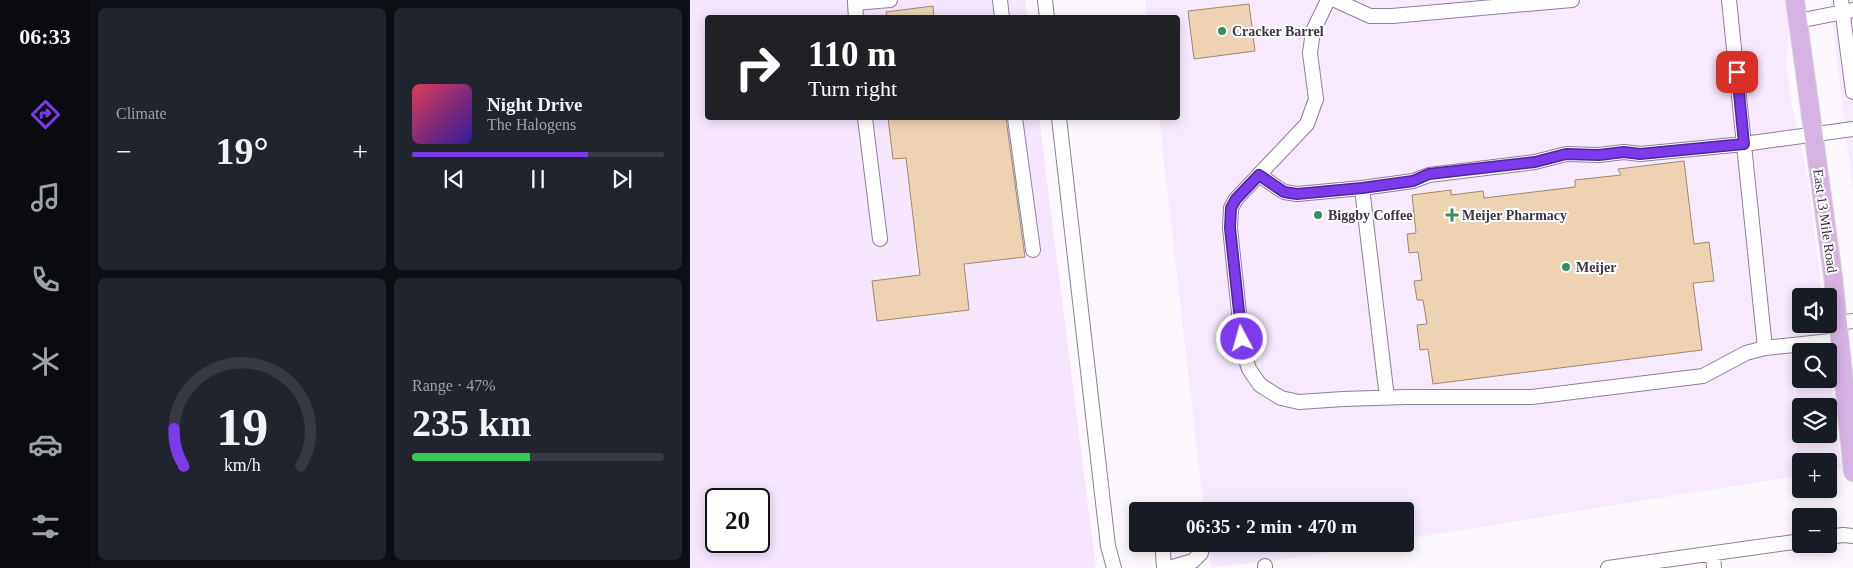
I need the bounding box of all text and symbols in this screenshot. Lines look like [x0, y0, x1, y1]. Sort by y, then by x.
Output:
text: 06:33 [19, 24, 71, 49]
place label: Cracker Barrel [1232, 24, 1324, 39]
marker: Cracker Barrel [1216, 25, 1228, 37]
icon: right [725, 35, 790, 100]
text: 110 m [808, 35, 896, 74]
pin [1716, 51, 1758, 93]
icon: arrive [1723, 58, 1751, 86]
text: Turn right [808, 76, 897, 101]
text: Night Drive [487, 94, 583, 115]
icon: directions [28, 97, 63, 132]
text: Climate [116, 105, 167, 122]
text: The Halogens [487, 116, 576, 133]
text: 19° [215, 130, 269, 172]
text: − [116, 136, 132, 167]
text: + [352, 136, 368, 167]
icon: previous [440, 165, 468, 193]
icon: pause [524, 165, 552, 193]
icon: next [608, 165, 636, 193]
street label: East 13 Mile Road [1810, 168, 1840, 274]
icon: music [28, 180, 63, 215]
place label: Biggby Coffee [1328, 208, 1412, 223]
place label: Meijer Pharmacy [1462, 208, 1567, 223]
marker: Biggby Coffee [1312, 209, 1324, 221]
marker: Meijer Pharmacy [1446, 209, 1458, 221]
place label: Meijer [1576, 260, 1616, 275]
marker: Meijer [1560, 261, 1572, 273]
icon: phone [28, 262, 63, 297]
map controls [1792, 288, 1837, 553]
button: sound [1792, 288, 1837, 333]
position arrow [1215, 312, 1267, 364]
button: search [1792, 343, 1837, 388]
icon: climate [28, 344, 63, 379]
text: Range · 47% [412, 377, 496, 394]
button: layers [1792, 398, 1837, 443]
text: 19 [216, 399, 268, 456]
text: 235 km [412, 402, 531, 444]
icon: car [28, 427, 63, 462]
button: + [1792, 453, 1837, 498]
text: km/h [224, 455, 260, 475]
speed limit sign: 20 [705, 488, 770, 553]
button: − [1792, 508, 1837, 553]
icon: filters [28, 509, 63, 544]
text: 06:35 · 2 min · 470 m [1186, 516, 1357, 537]

